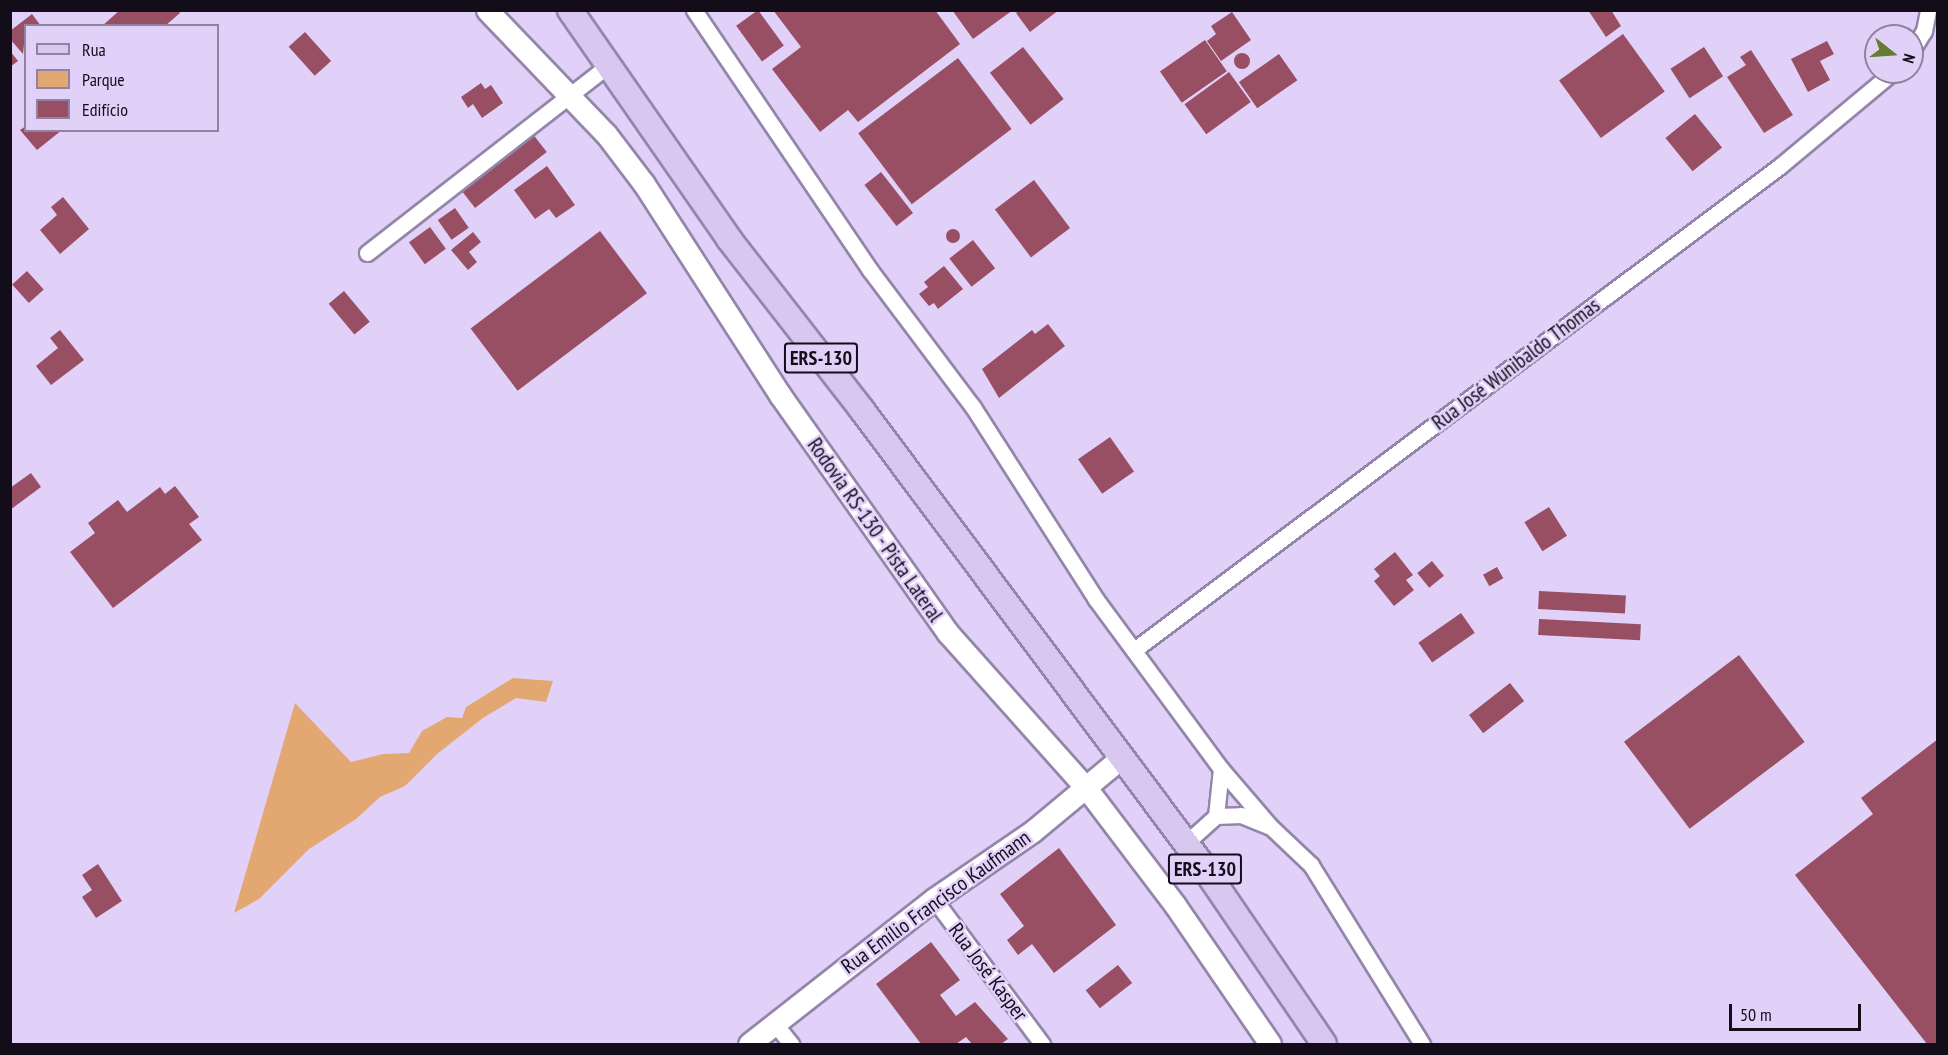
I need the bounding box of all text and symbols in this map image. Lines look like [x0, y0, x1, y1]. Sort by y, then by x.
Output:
legend [24, 24, 219, 132]
north arrow [1864, 24, 1924, 84]
text: Rua [82, 38, 106, 61]
text: N [1898, 52, 1920, 66]
text: Parque [82, 68, 125, 91]
text: Edifício [82, 98, 128, 121]
street label: Rua José Wunibaldo Thomas [1427, 292, 1605, 436]
road number: ERS-130 [784, 341, 858, 375]
street label: Rodovia RS-130 - Pista Lateral [802, 433, 948, 627]
street label: Rua Emílio Francisco Kaufmann [837, 825, 1035, 979]
road number: ERS-130 [1168, 852, 1242, 886]
street label: Rua José Kasper [943, 918, 1033, 1026]
scale bar [1732, 992, 1864, 1030]
text: 50 m [1740, 1003, 1772, 1026]

